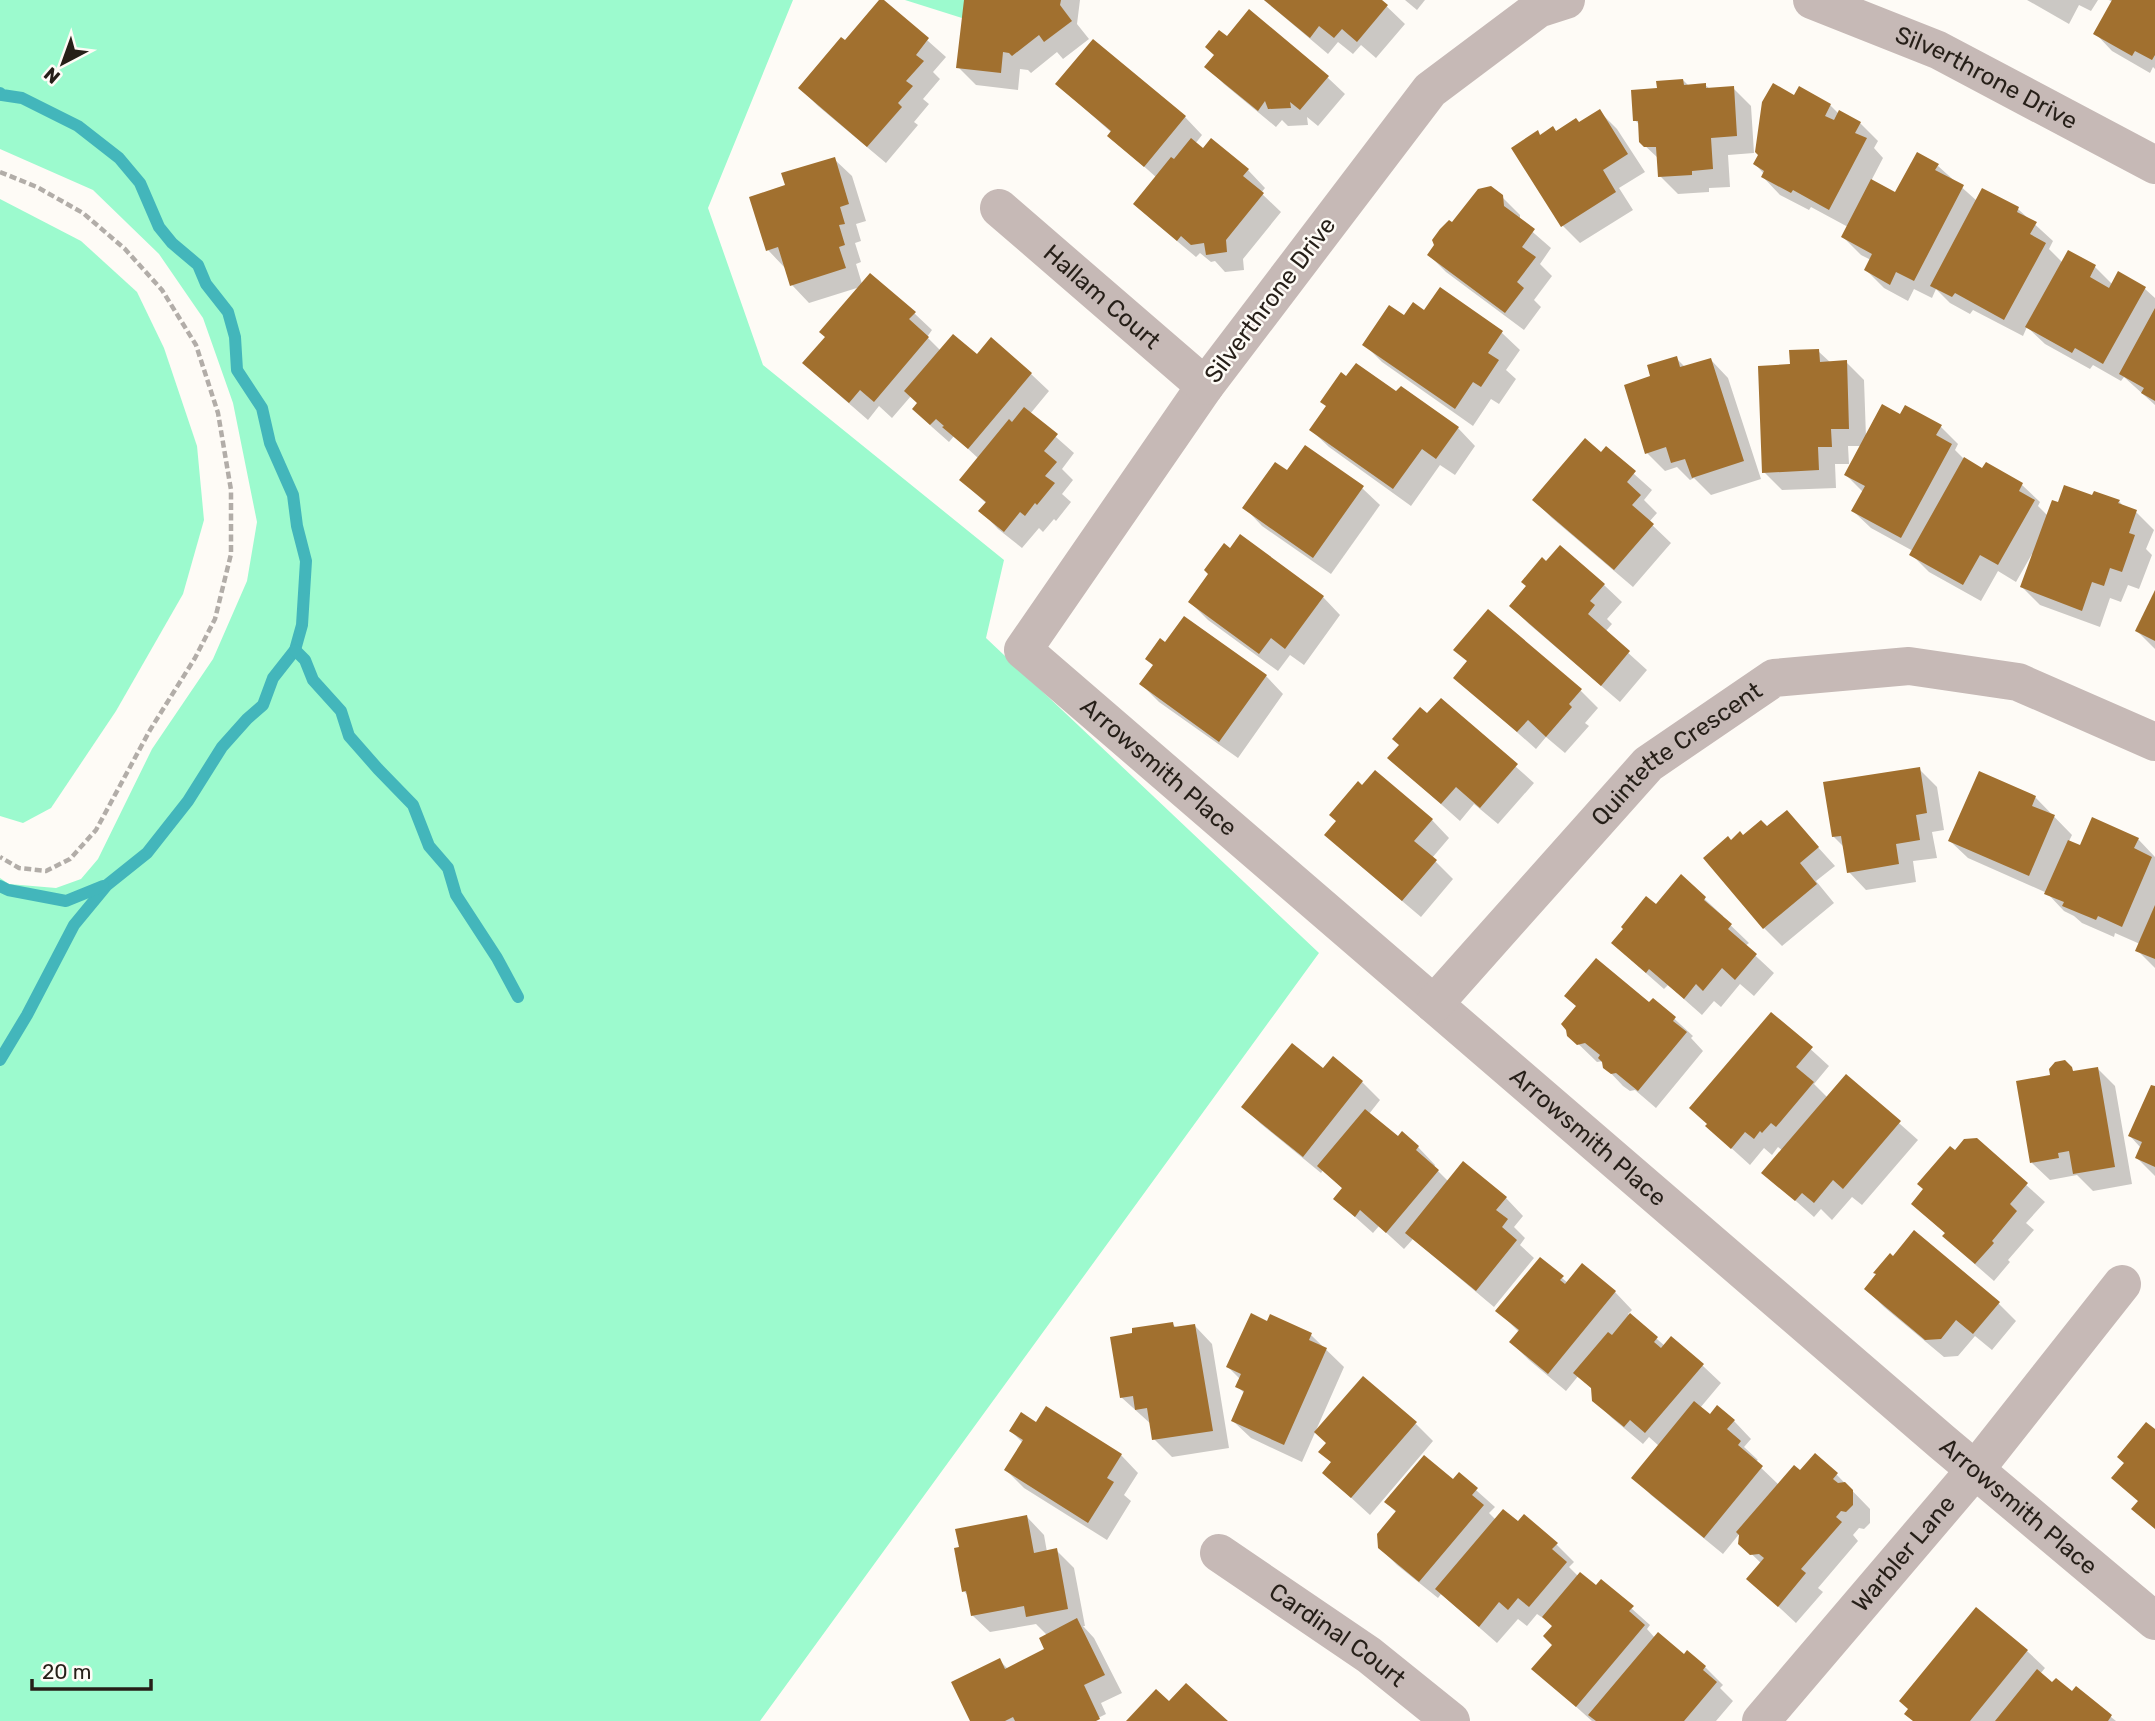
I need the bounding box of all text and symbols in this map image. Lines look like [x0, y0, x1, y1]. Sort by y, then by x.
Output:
street label: Silverthrone Drive [1891, 20, 2082, 135]
north arrow [28, 28, 98, 98]
text: N [39, 62, 65, 89]
street label: Silverthrone Drive [1199, 212, 1341, 388]
street label: Hallam Court [1038, 239, 1166, 355]
street label: Quintette Crescent [1586, 676, 1767, 832]
street label: Arrowsmith Place [1075, 692, 1242, 842]
street label: Arrowsmith Place [1504, 1062, 1672, 1212]
street label: Arrowsmith Place [1934, 1432, 2103, 1580]
street label: Warbler Lane [1846, 1490, 1961, 1617]
street label: Cardinal Court [1264, 1577, 1411, 1693]
scale bar [32, 1648, 150, 1692]
text: 20 m [42, 1659, 91, 1684]

